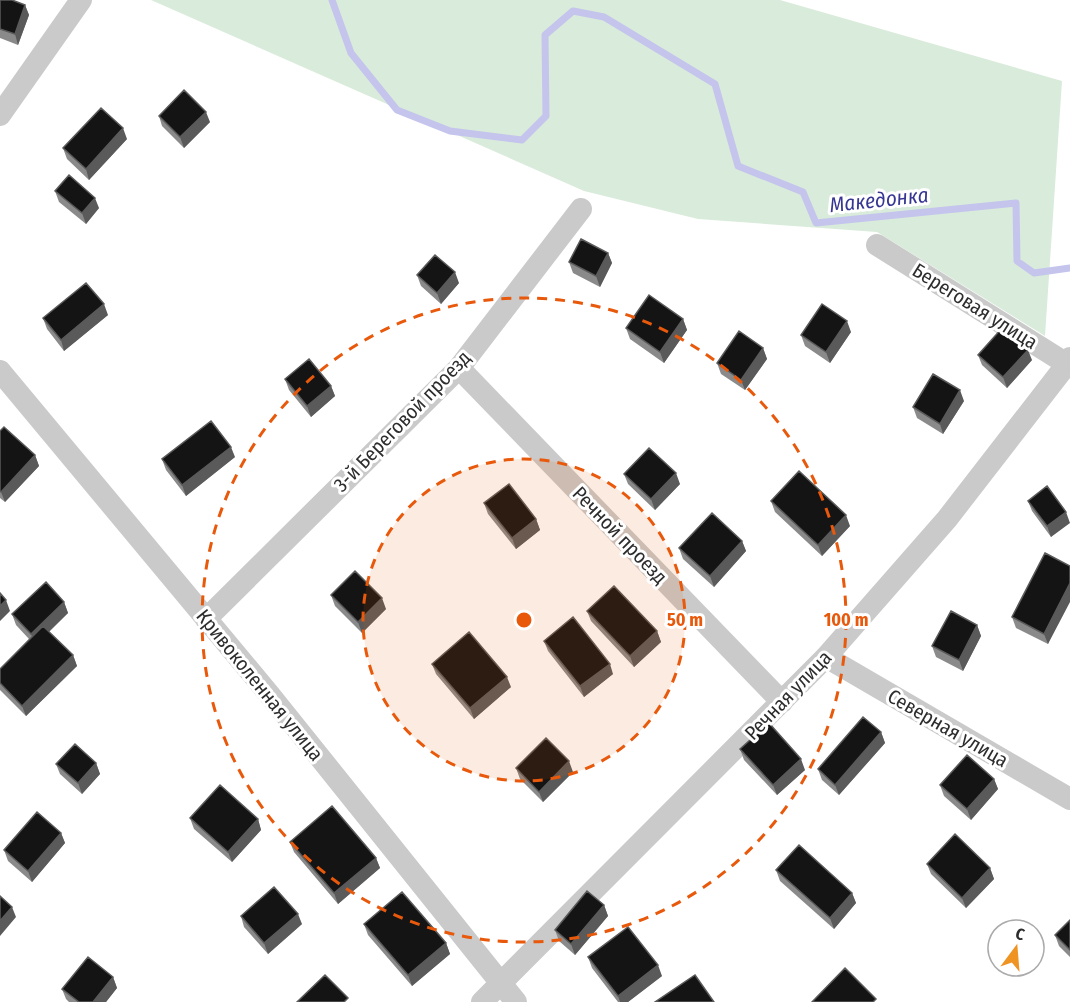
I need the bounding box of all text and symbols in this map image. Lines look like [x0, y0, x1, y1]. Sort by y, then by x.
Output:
water label: Македонка [828, 182, 930, 218]
street label: Береговая улица [908, 258, 1042, 354]
street label: 3-й Береговой проезд [329, 346, 475, 496]
street label: Речной проезд [568, 481, 672, 589]
street label: Кривоколенная улица [191, 604, 329, 766]
text: 50 m [667, 609, 703, 631]
text: 100 m [824, 609, 868, 631]
centre of rings [514, 610, 534, 630]
street label: Речная улица [739, 645, 837, 745]
street label: Северная улица [883, 684, 1013, 772]
north arrow [986, 918, 1046, 978]
text: С [1013, 924, 1027, 945]

